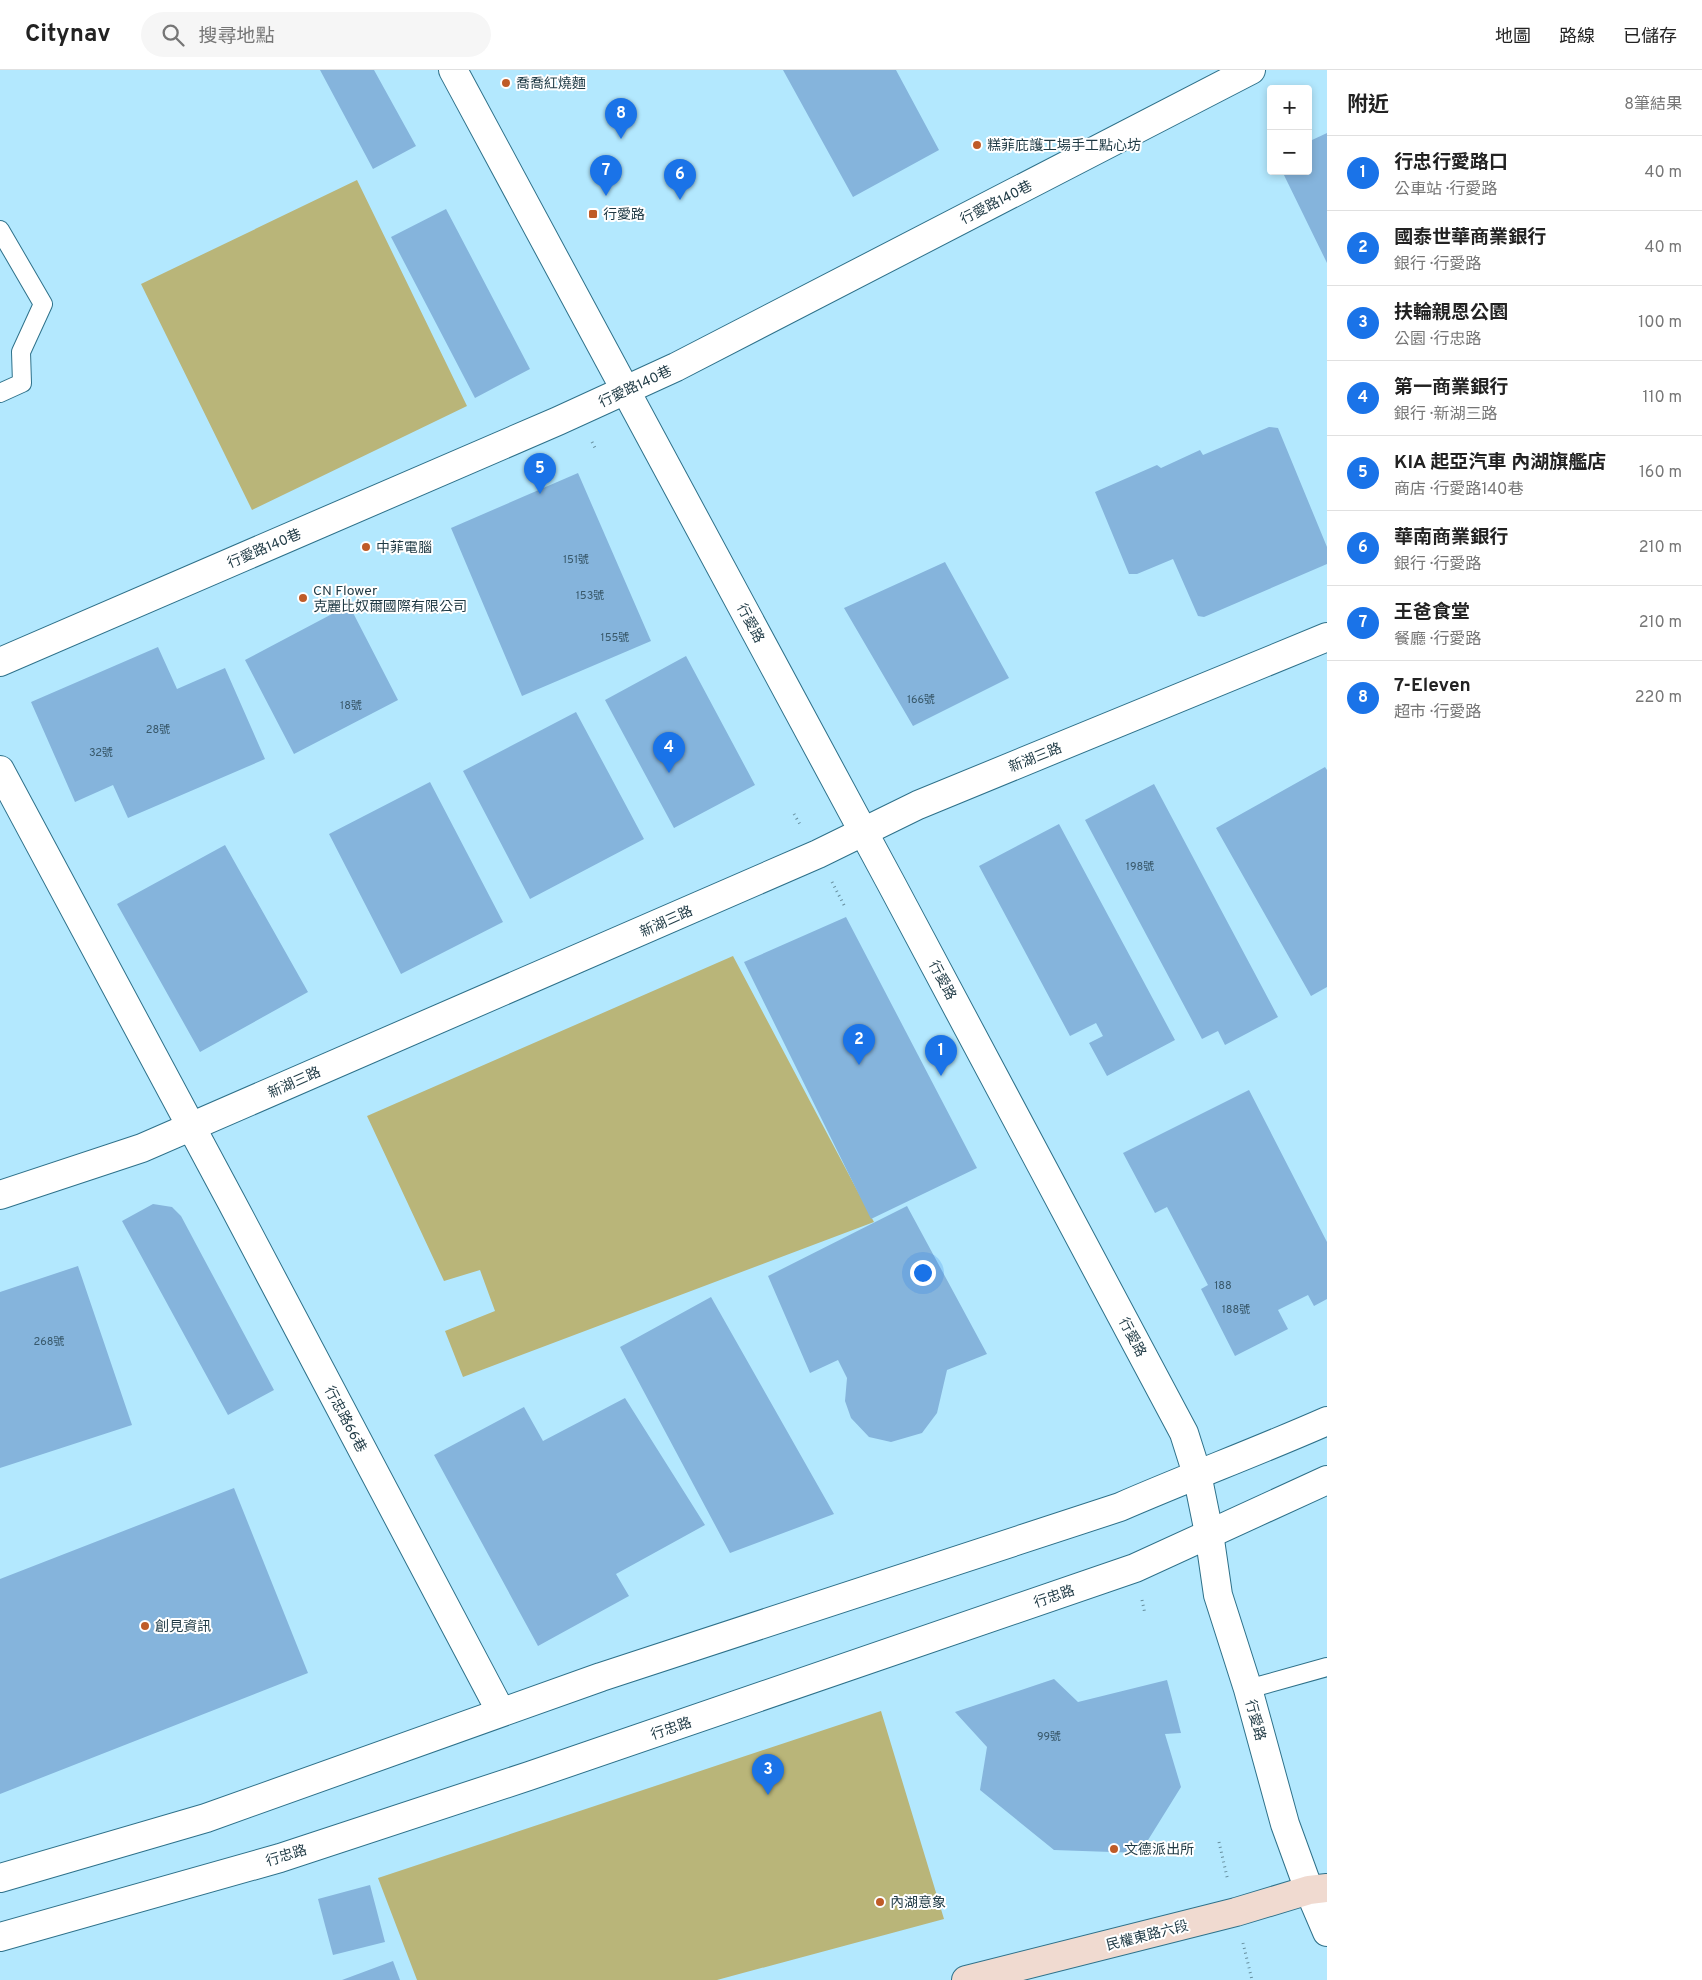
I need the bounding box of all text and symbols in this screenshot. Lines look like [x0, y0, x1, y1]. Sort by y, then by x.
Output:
search box [141, 12, 491, 57]
text: Citynav [25, 20, 111, 50]
icon: search [159, 21, 187, 49]
text: 搜尋地點 [199, 25, 275, 49]
text: 地圖 [1495, 26, 1531, 49]
text: 路線 [1559, 26, 1595, 49]
text: 已儲存 [1623, 26, 1677, 49]
place label: 喬喬紅燒麵 [516, 76, 586, 93]
marker: 喬喬紅燒麵 [500, 77, 512, 89]
map controls [1267, 85, 1312, 175]
button: + [1267, 85, 1312, 130]
text: 附近 [1347, 92, 1389, 119]
text: 8筆結果 [1624, 95, 1682, 115]
pin: 8 [605, 98, 637, 139]
button: − [1267, 130, 1312, 175]
place label: 糕菲庇護工場手工點心坊 [987, 137, 1141, 155]
marker: 糕菲庇護工場手工點心坊 [971, 139, 983, 151]
text: 行忠行愛路口 [1394, 151, 1508, 175]
pin: 7 [590, 155, 622, 196]
pin: 6 [664, 159, 696, 200]
text: 1 [1360, 163, 1366, 183]
text: 40 m [1644, 163, 1682, 183]
street label: 行愛路140巷 [958, 178, 1036, 229]
text: 公車站 · 行愛路 [1394, 180, 1498, 200]
place label: 行愛路 [603, 207, 645, 224]
marker: 行愛路 [587, 208, 599, 220]
text: 國泰世華商業銀行 [1394, 226, 1546, 250]
text: 2 [1358, 238, 1368, 258]
text: 40 m [1644, 238, 1682, 258]
text: 銀行 · 行愛路 [1394, 255, 1482, 275]
text: 扶輪親恩公園 [1394, 301, 1508, 325]
text: 3 [1358, 313, 1368, 333]
text: 100 m [1638, 313, 1682, 333]
text: 公園 · 行忠路 [1394, 330, 1482, 350]
street label: 行愛路140巷 [596, 363, 675, 412]
text: 第一商業銀行 [1394, 376, 1508, 400]
text: 4 [1358, 388, 1368, 408]
text: 110 m [1642, 388, 1682, 408]
text: 銀行 · 新湖三路 [1394, 405, 1498, 425]
text: KIA 起亞汽車 內湖旗艦店 [1394, 451, 1606, 475]
pin: 5 [524, 453, 556, 494]
text: 5 [1358, 463, 1368, 483]
text: 160 m [1639, 463, 1682, 483]
text: 商店 · 行愛路140巷 [1394, 480, 1523, 500]
street label: 行愛路140巷 [225, 526, 304, 573]
text: 華南商業銀行 [1394, 526, 1508, 550]
text: 6 [1358, 538, 1368, 558]
text: 210 m [1639, 538, 1682, 558]
place label: 中菲電腦 [376, 540, 432, 557]
marker: 中菲電腦 [360, 541, 372, 553]
house number: 151號 [563, 553, 589, 567]
text: 銀行 · 行愛路 [1394, 555, 1482, 575]
place label: CN Flower 克麗比奴爾國際有限公司 [313, 583, 467, 616]
house number: 153號 [576, 589, 604, 603]
marker: CN Flower 克麗比奴爾國際有限公司 [297, 592, 309, 604]
street label: 行愛路 [732, 601, 767, 646]
text: 王爸食堂 [1394, 601, 1470, 625]
text: 7 [1359, 613, 1367, 633]
text: 210 m [1639, 613, 1682, 633]
text: 餐廳 · 行愛路 [1394, 630, 1482, 650]
house number: 155號 [601, 631, 629, 645]
text: 7-Eleven [1394, 674, 1471, 698]
text: 8 [1358, 688, 1368, 708]
text: 220 m [1635, 688, 1682, 708]
house number: 166號 [907, 693, 935, 707]
house number: 18號 [340, 699, 362, 713]
text: 超市 · 行愛路 [1394, 703, 1482, 723]
house number: 28號 [146, 723, 170, 737]
pin: 4 [653, 732, 685, 773]
street label: 新湖三路 [1006, 740, 1065, 777]
house number: 32號 [89, 746, 113, 760]
house number: 198號 [1126, 860, 1154, 874]
street label: 新湖三路 [638, 903, 696, 942]
street label: 行愛路 [924, 958, 959, 1003]
pin: 2 [843, 1024, 875, 1065]
pin: 1 [925, 1035, 957, 1076]
street label: 新湖三路 [266, 1064, 324, 1103]
your location [910, 1260, 936, 1286]
house number: 188 [1214, 1279, 1232, 1293]
house number: 188號 [1222, 1303, 1250, 1317]
street label: 行愛路 [1114, 1315, 1149, 1360]
house number: 268號 [33, 1335, 65, 1349]
street label: 行忠路66巷 [320, 1384, 369, 1456]
street label: 行忠路 [1032, 1583, 1077, 1612]
place label: 創見資訊 [155, 1619, 211, 1636]
marker: 創見資訊 [139, 1620, 151, 1632]
street label: 行愛路 [1241, 1698, 1268, 1743]
street label: 行忠路 [649, 1715, 694, 1744]
house number: 99號 [1037, 1730, 1061, 1744]
pin: 3 [752, 1754, 784, 1795]
place label: 文德派出所 [1124, 1841, 1194, 1859]
street label: 行忠路 [264, 1842, 309, 1871]
marker: 文德派出所 [1108, 1843, 1120, 1855]
place label: 內湖意象 [890, 1894, 946, 1912]
marker: 內湖意象 [874, 1896, 886, 1908]
street label: 民權東路六段 [1105, 1918, 1190, 1955]

